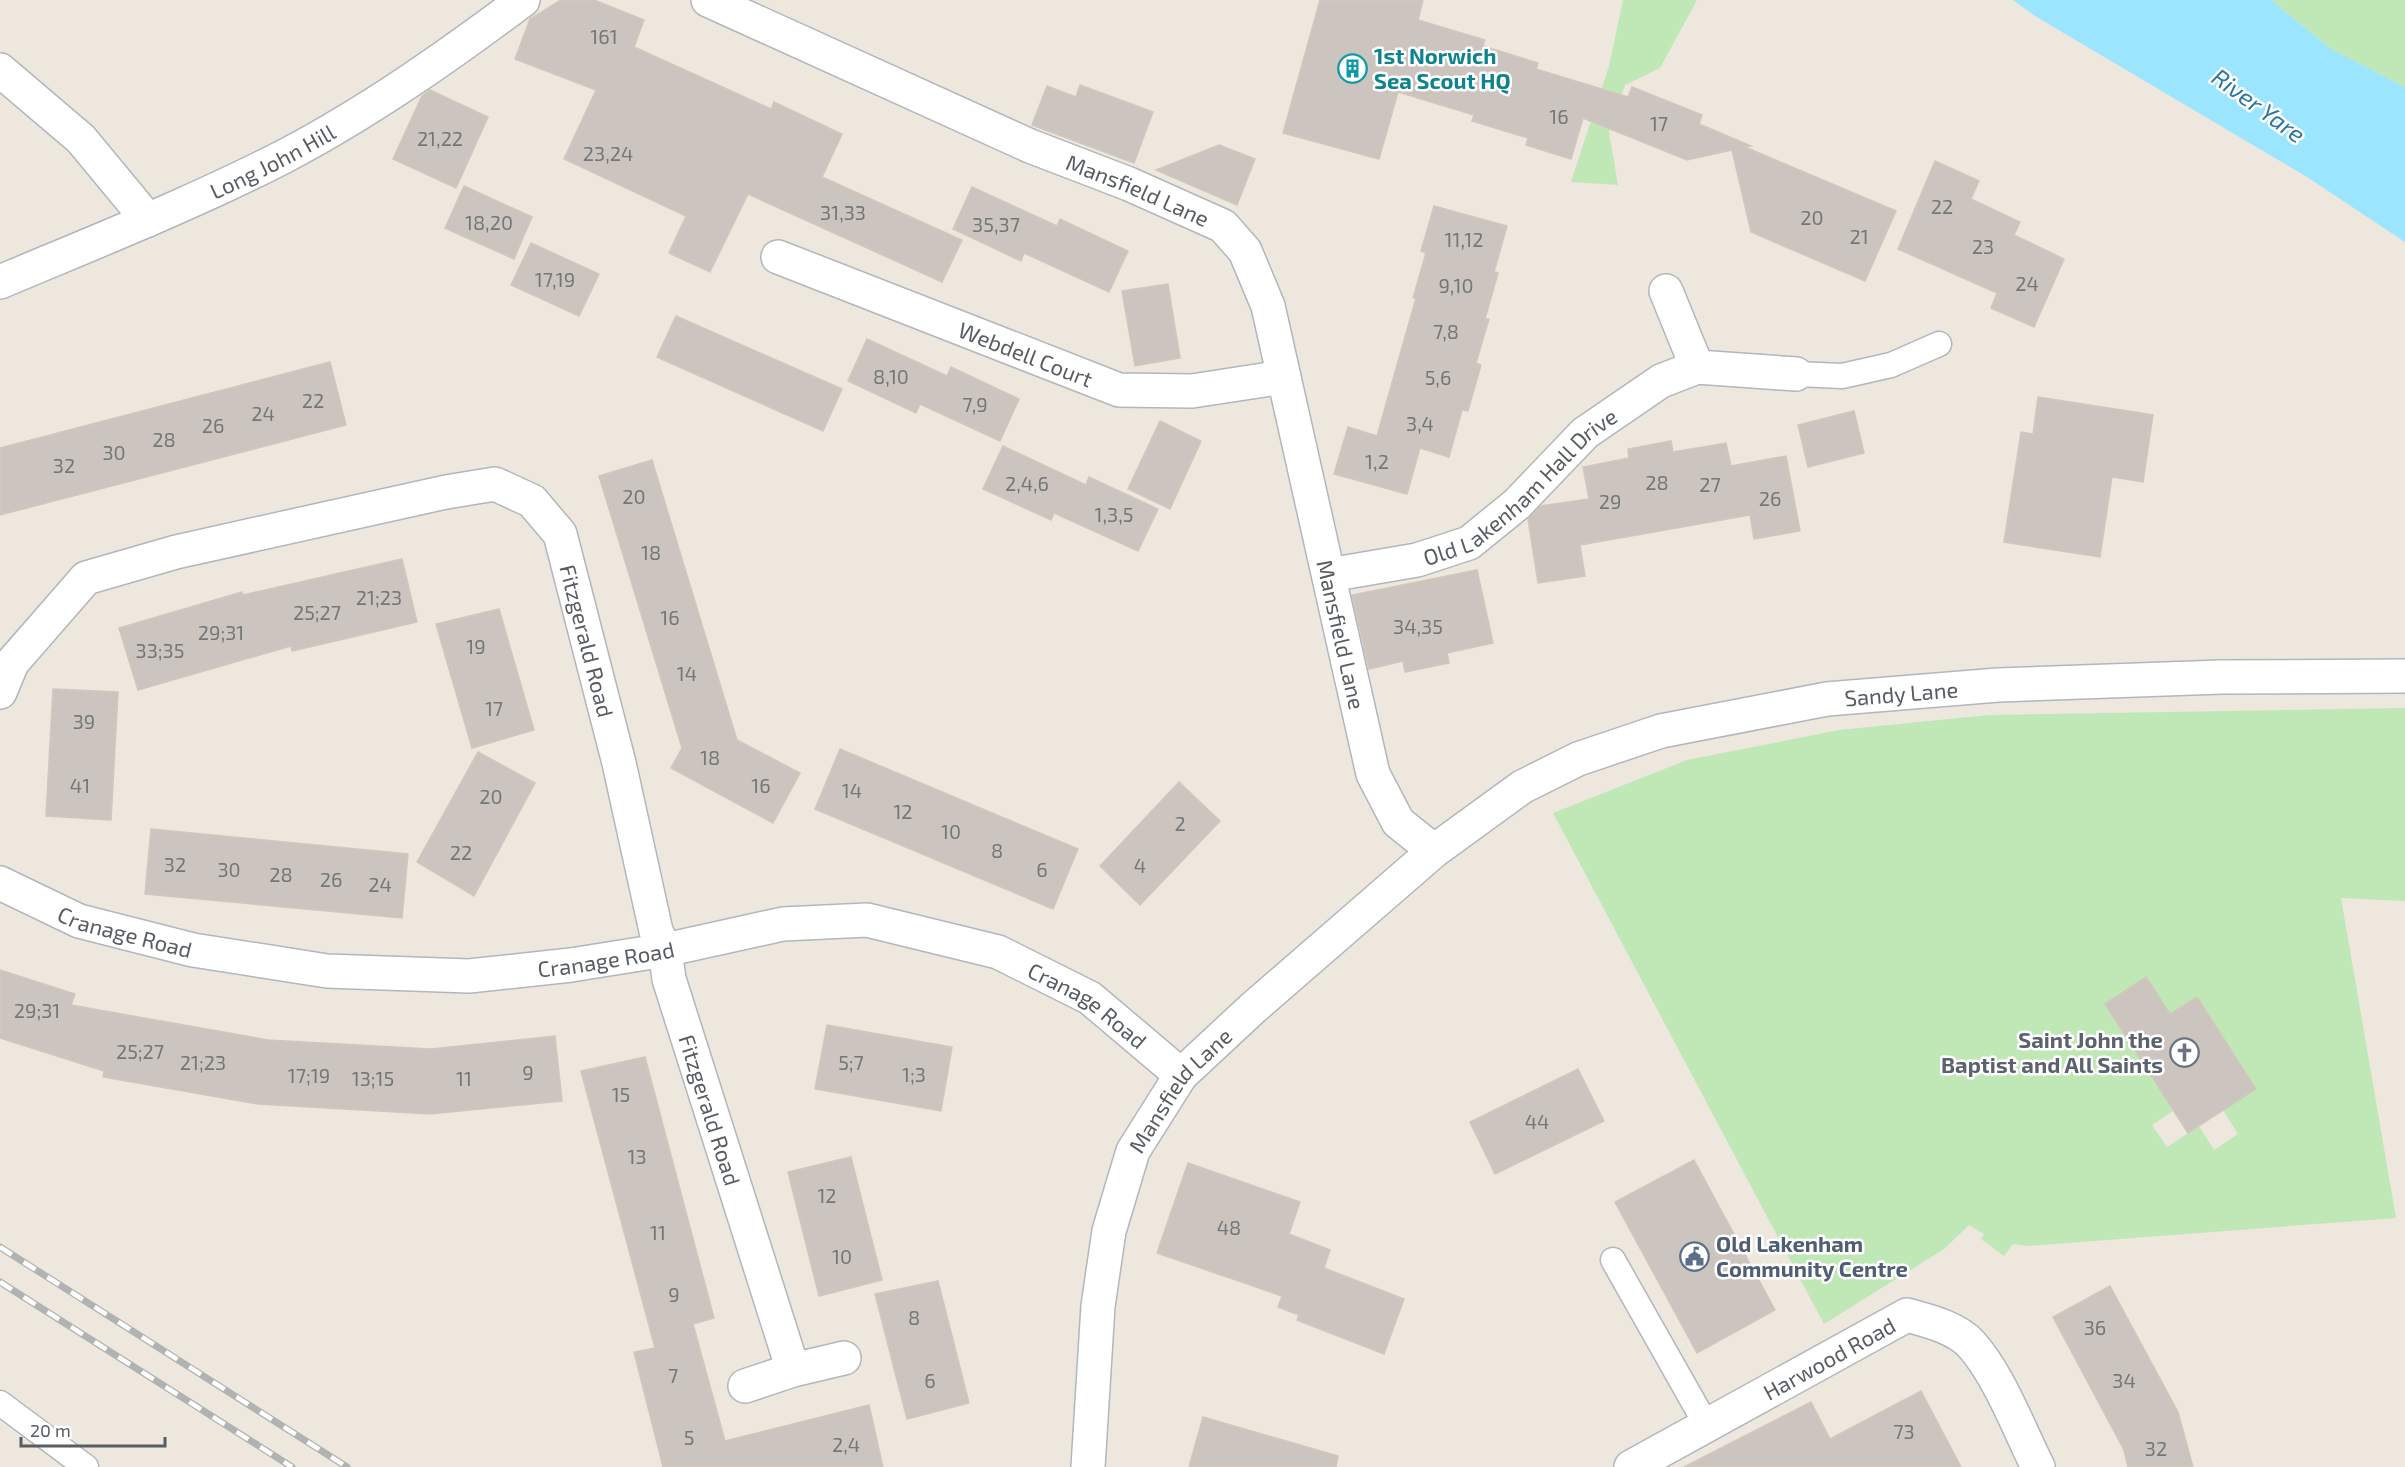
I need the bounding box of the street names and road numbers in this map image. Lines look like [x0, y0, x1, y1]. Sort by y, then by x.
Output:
street label: Long John Hill [206, 118, 340, 204]
street label: Mansfield Lane [1063, 148, 1213, 231]
street label: Webdell Court [955, 316, 1096, 391]
street label: Old Lakenham Hall Drive [1420, 402, 1622, 570]
street label: Mansfield Lane [1312, 557, 1371, 712]
street label: Fitzgerald Road [555, 561, 620, 720]
street label: Sandy Lane [1843, 675, 1959, 711]
street label: Cranage Road [54, 900, 195, 962]
street label: Cranage Road [536, 935, 677, 982]
street label: Cranage Road [1024, 956, 1152, 1053]
street label: Mansfield Lane [1123, 1022, 1237, 1157]
street label: Fitzgerald Road [674, 1031, 747, 1188]
street label: Harwood Road [1758, 1311, 1900, 1405]

